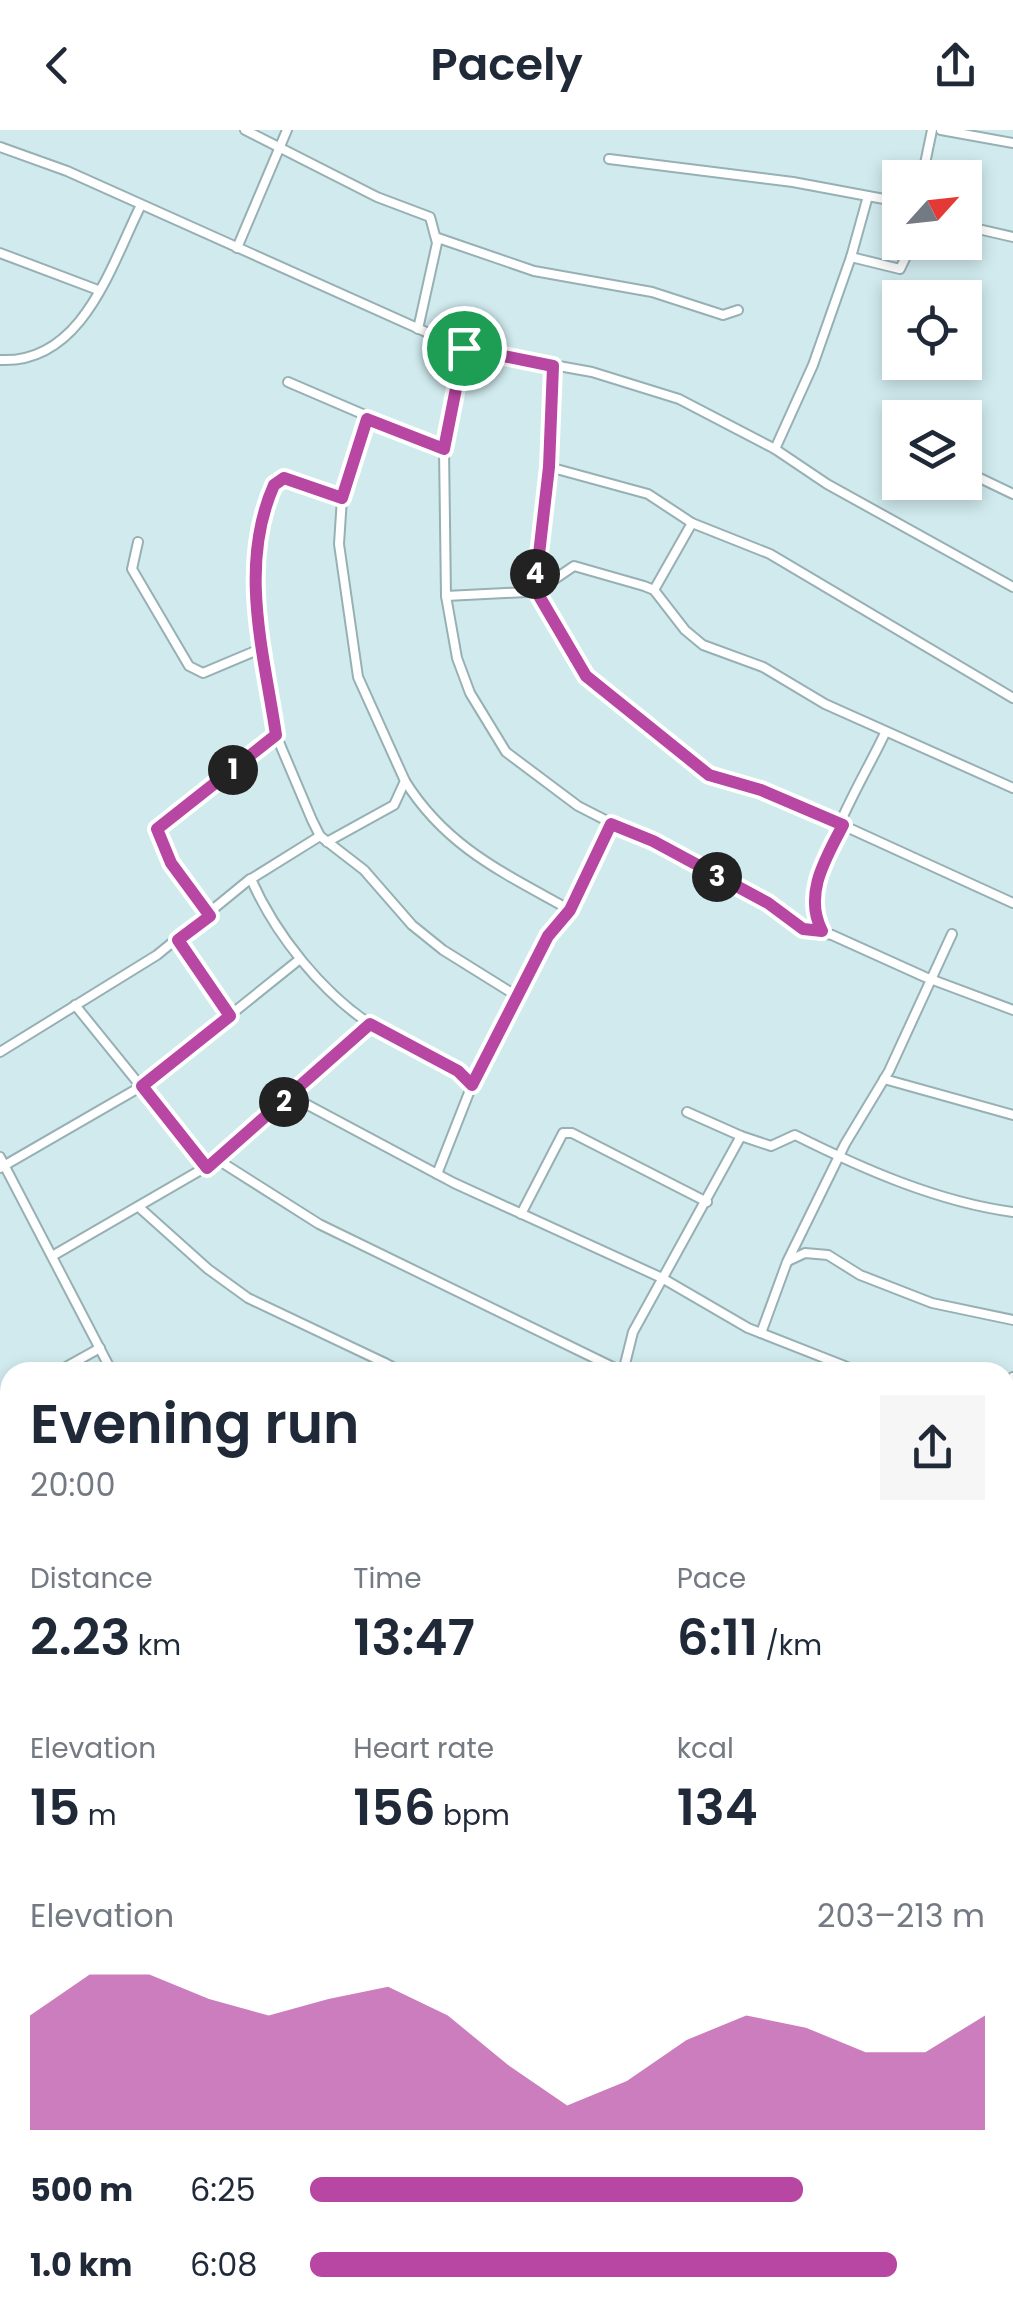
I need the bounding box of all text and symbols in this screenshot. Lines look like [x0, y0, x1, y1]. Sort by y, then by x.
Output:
text: Pacely [430, 33, 583, 96]
icon: back [30, 38, 85, 93]
icon: share [928, 38, 983, 93]
north arrow [882, 160, 982, 260]
map controls [882, 160, 982, 500]
button: locate [882, 280, 982, 380]
pin [422, 306, 507, 391]
icon: arrive [437, 321, 492, 376]
button: layers [882, 400, 982, 500]
pin: 4 [510, 549, 560, 599]
text: 4 [526, 554, 544, 593]
pin: 1 [208, 745, 258, 795]
text: 1 [228, 750, 238, 789]
pin: 3 [692, 852, 742, 902]
text: 3 [709, 857, 725, 896]
pin: 2 [259, 1077, 309, 1127]
text: 2 [276, 1082, 292, 1121]
text: Evening run [30, 1385, 359, 1462]
button: share [880, 1395, 985, 1500]
text: 20:00 [30, 1462, 116, 1507]
text: Distance [30, 1559, 153, 1598]
text: Time [353, 1559, 422, 1598]
text: Pace [677, 1559, 746, 1598]
text: 2.23 [30, 1602, 130, 1673]
text: 13:47 [353, 1602, 475, 1673]
text: 6:11 [677, 1602, 758, 1673]
text: km [130, 1626, 181, 1665]
text: /km [758, 1626, 822, 1665]
text: Elevation [30, 1729, 156, 1768]
text: Heart rate [353, 1729, 494, 1768]
text: kcal [677, 1729, 734, 1768]
text: 15 [30, 1772, 80, 1843]
text: 156 [353, 1772, 436, 1843]
text: 134 [677, 1772, 758, 1843]
text: m [80, 1796, 117, 1835]
text: bpm [436, 1796, 510, 1835]
text: Elevation [30, 1893, 174, 1938]
text: 203–213 m [817, 1893, 985, 1938]
text: 500 m [30, 2167, 133, 2212]
text: 6:25 [190, 2167, 256, 2212]
text: 1.0 km [30, 2242, 132, 2287]
text: 6:08 [190, 2242, 257, 2287]

